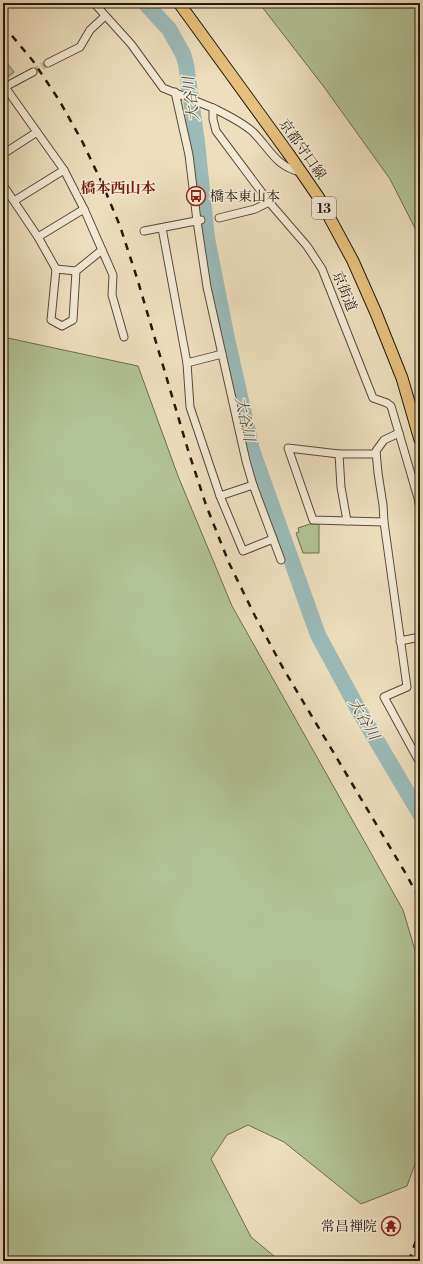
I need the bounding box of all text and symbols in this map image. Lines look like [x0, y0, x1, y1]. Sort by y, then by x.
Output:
water label: 大谷川 [179, 73, 204, 122]
street label: 京都守口線 [275, 116, 330, 183]
district label: 橋本西山本 [80, 179, 156, 198]
bus stop icon: 橋本東山本 [185, 185, 207, 207]
place label: 橋本東山本 [210, 188, 280, 206]
road number: 13 [312, 197, 336, 219]
street label: 京街道 [328, 269, 360, 314]
water label: 大谷川 [231, 395, 259, 445]
water label: 大谷川 [344, 695, 384, 745]
temple icon: 常昌禅院 [380, 1215, 402, 1237]
place label: 常昌禅院 [321, 1218, 377, 1236]

